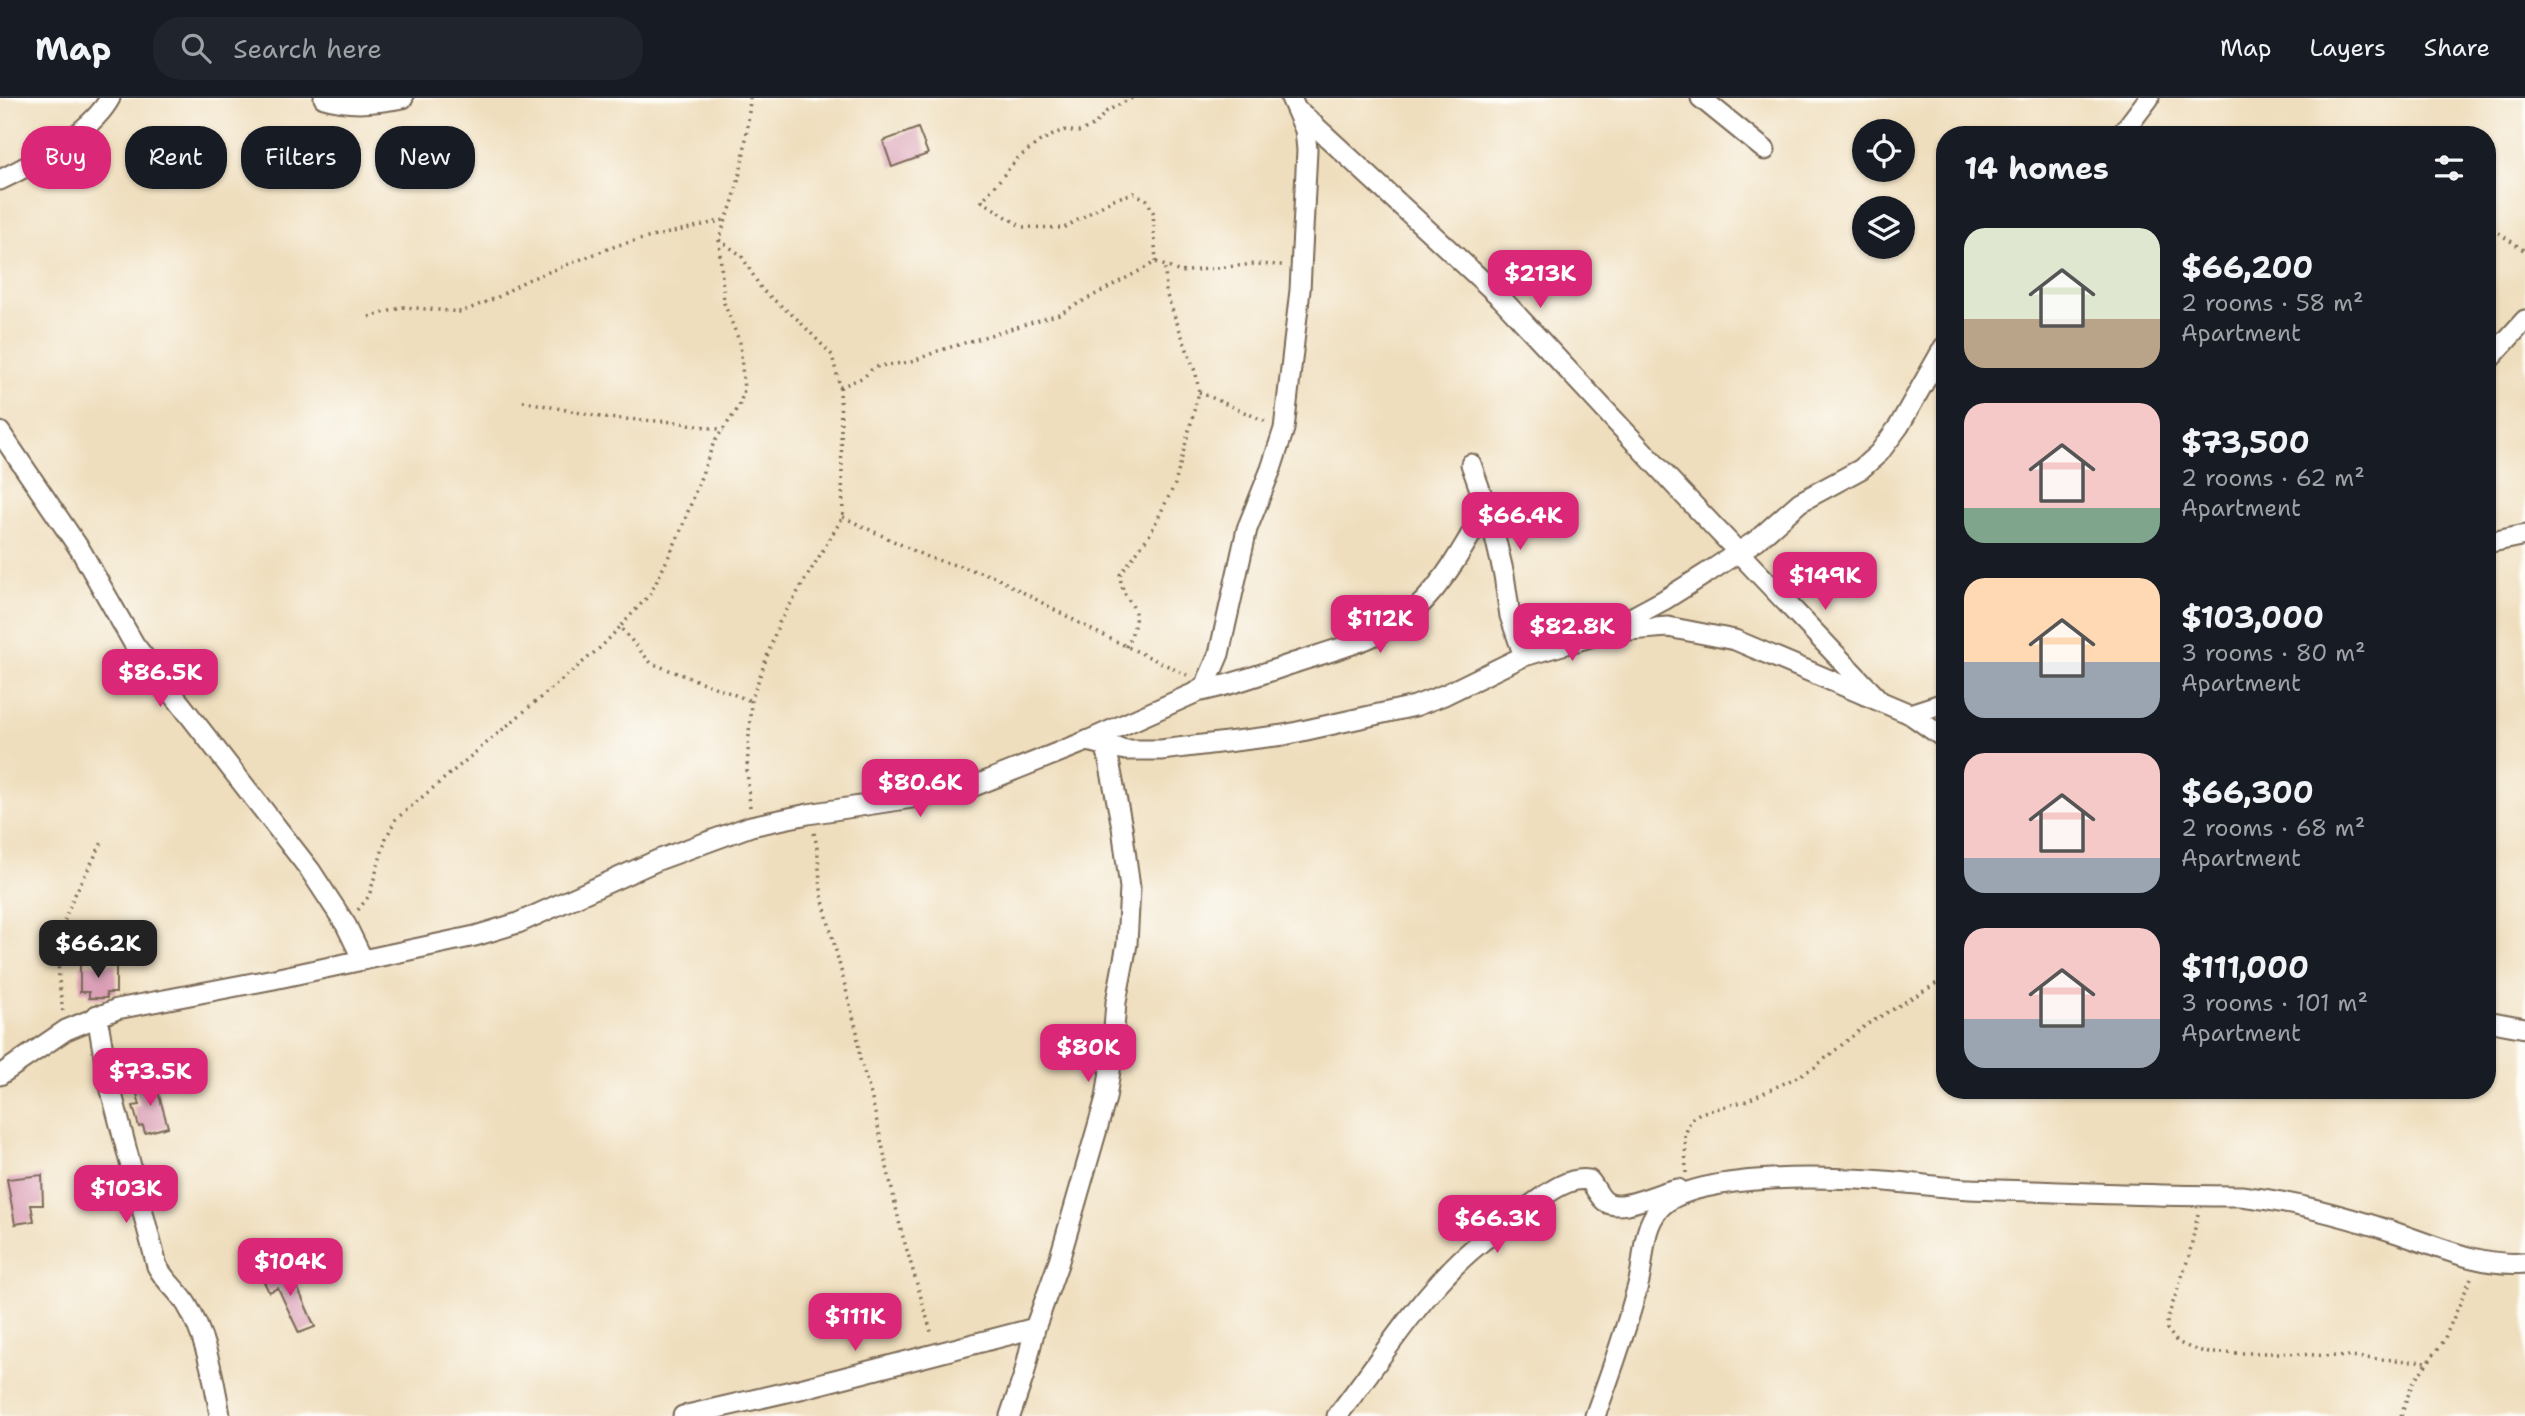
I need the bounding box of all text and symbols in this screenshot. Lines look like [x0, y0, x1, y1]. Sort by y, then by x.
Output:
search box [153, 17, 643, 80]
text: Map [35, 26, 111, 71]
icon: search [177, 29, 215, 67]
text: Search here [233, 31, 382, 66]
text: Map [2220, 32, 2271, 64]
text: Layers [2309, 32, 2386, 64]
text: Share [2424, 32, 2490, 64]
map controls [1852, 119, 1915, 259]
button: locate [1852, 119, 1915, 182]
chip: Buy [21, 126, 111, 189]
chip: Rent [125, 126, 227, 189]
chip: Filters [241, 126, 361, 189]
chip: New [375, 126, 475, 189]
text: 14 homes [1964, 148, 2109, 189]
icon: filters [2430, 149, 2468, 187]
button: layers [1852, 196, 1915, 259]
text: $66,200 [2181, 247, 2313, 288]
pin: $213K [1491, 250, 1589, 310]
icon: home [2020, 256, 2104, 340]
text: $213K [1504, 258, 1576, 288]
text: 2 rooms · 58 m² [2181, 288, 2364, 318]
text: Apartment [2181, 318, 2301, 348]
text: $73,500 [2181, 422, 2310, 463]
icon: home [2020, 431, 2104, 515]
text: 2 rooms · 62 m² [2181, 463, 2365, 493]
pin: $66.4K [1463, 492, 1577, 552]
text: Apartment [2181, 493, 2301, 523]
text: $66.4K [1478, 500, 1562, 530]
pin: $149K [1776, 552, 1874, 612]
text: $149K [1789, 560, 1861, 590]
pin: $112K [1331, 596, 1429, 655]
text: $103,000 [2181, 597, 2324, 638]
text: $112K [1347, 603, 1413, 633]
pin: $82.8K [1515, 603, 1629, 663]
icon: home [2020, 606, 2104, 690]
text: $82.8K [1529, 611, 1615, 641]
text: 3 rooms · 80 m² [2181, 638, 2366, 668]
pin: $86.5K [103, 650, 217, 709]
text: $86.5K [118, 657, 202, 687]
text: Apartment [2181, 668, 2301, 698]
pin: $80.6K [863, 760, 977, 819]
text: $80.6K [878, 767, 962, 797]
text: $66,300 [2181, 772, 2314, 813]
icon: home [2020, 781, 2104, 865]
text: 2 rooms · 68 m² [2181, 813, 2365, 843]
text: Apartment [2181, 843, 2301, 873]
pin: $66.2K [41, 920, 155, 980]
text: $66.2K [55, 928, 141, 958]
text: $111,000 [2181, 947, 2309, 988]
icon: home [2020, 956, 2104, 1040]
text: 3 rooms · 101 m² [2181, 988, 2368, 1018]
text: Apartment [2181, 1018, 2301, 1048]
pin: $80K [1047, 1024, 1129, 1084]
text: $80K [1056, 1032, 1120, 1062]
pin: $73.5K [93, 1048, 207, 1108]
text: $73.5K [109, 1056, 191, 1086]
pin: $103K [77, 1166, 175, 1225]
text: $103K [90, 1173, 162, 1203]
pin: $66.3K [1440, 1196, 1554, 1255]
text: $66.3K [1454, 1203, 1540, 1233]
pin: $104K [241, 1238, 339, 1298]
text: $104K [254, 1246, 326, 1276]
pin: $111K [806, 1294, 904, 1353]
text: $111K [825, 1301, 885, 1331]

